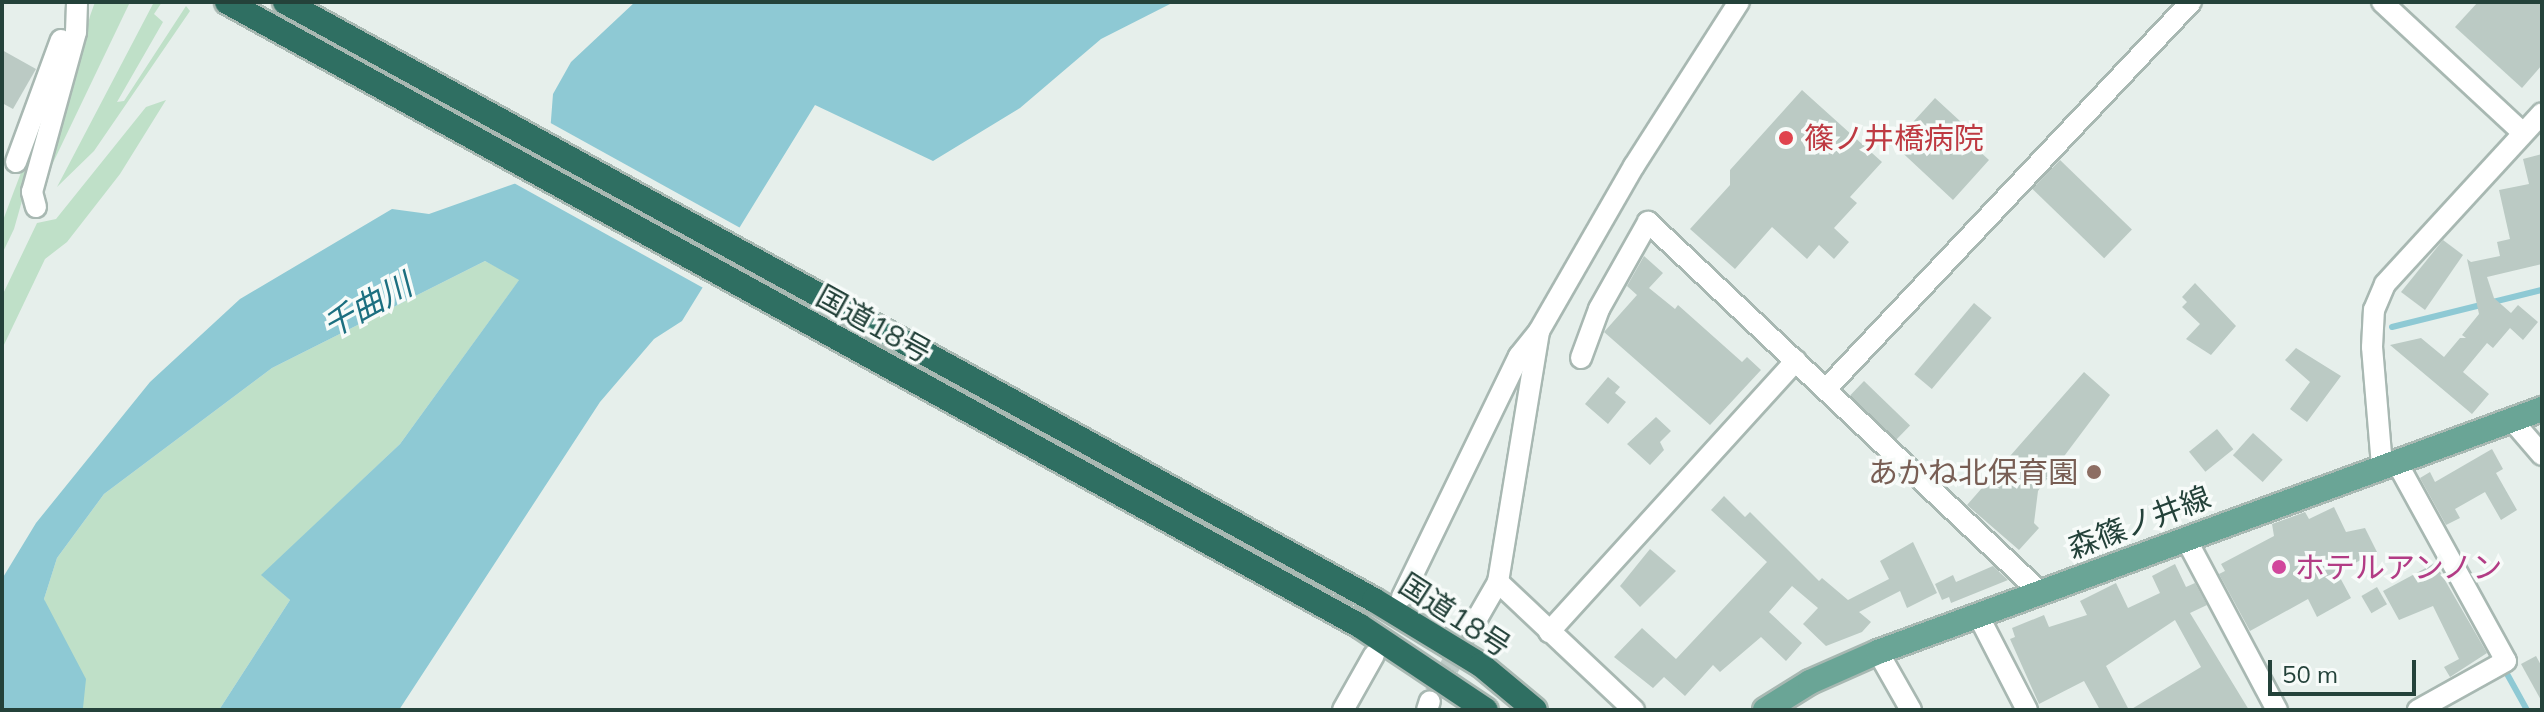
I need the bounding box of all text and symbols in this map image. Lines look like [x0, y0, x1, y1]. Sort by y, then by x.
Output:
place label: 篠ノ井橋病院 [1804, 120, 1984, 156]
marker: 篠ノ井橋病院 [1775, 127, 1797, 149]
water label: 千曲川 [316, 265, 418, 345]
street label: 国道18号 [810, 278, 938, 370]
place label: あかね北保育園 [1868, 454, 2078, 490]
marker: あかね北保育園 [2085, 463, 2103, 481]
street label: 森篠ノ井線 [2063, 478, 2215, 566]
place label: ホテルアンノン [2295, 549, 2505, 585]
marker: ホテルアンノン [2270, 558, 2288, 576]
street label: 国道18号 [1392, 566, 1518, 664]
scale bar [2272, 644, 2420, 694]
text: 50 m [2282, 659, 2338, 689]

